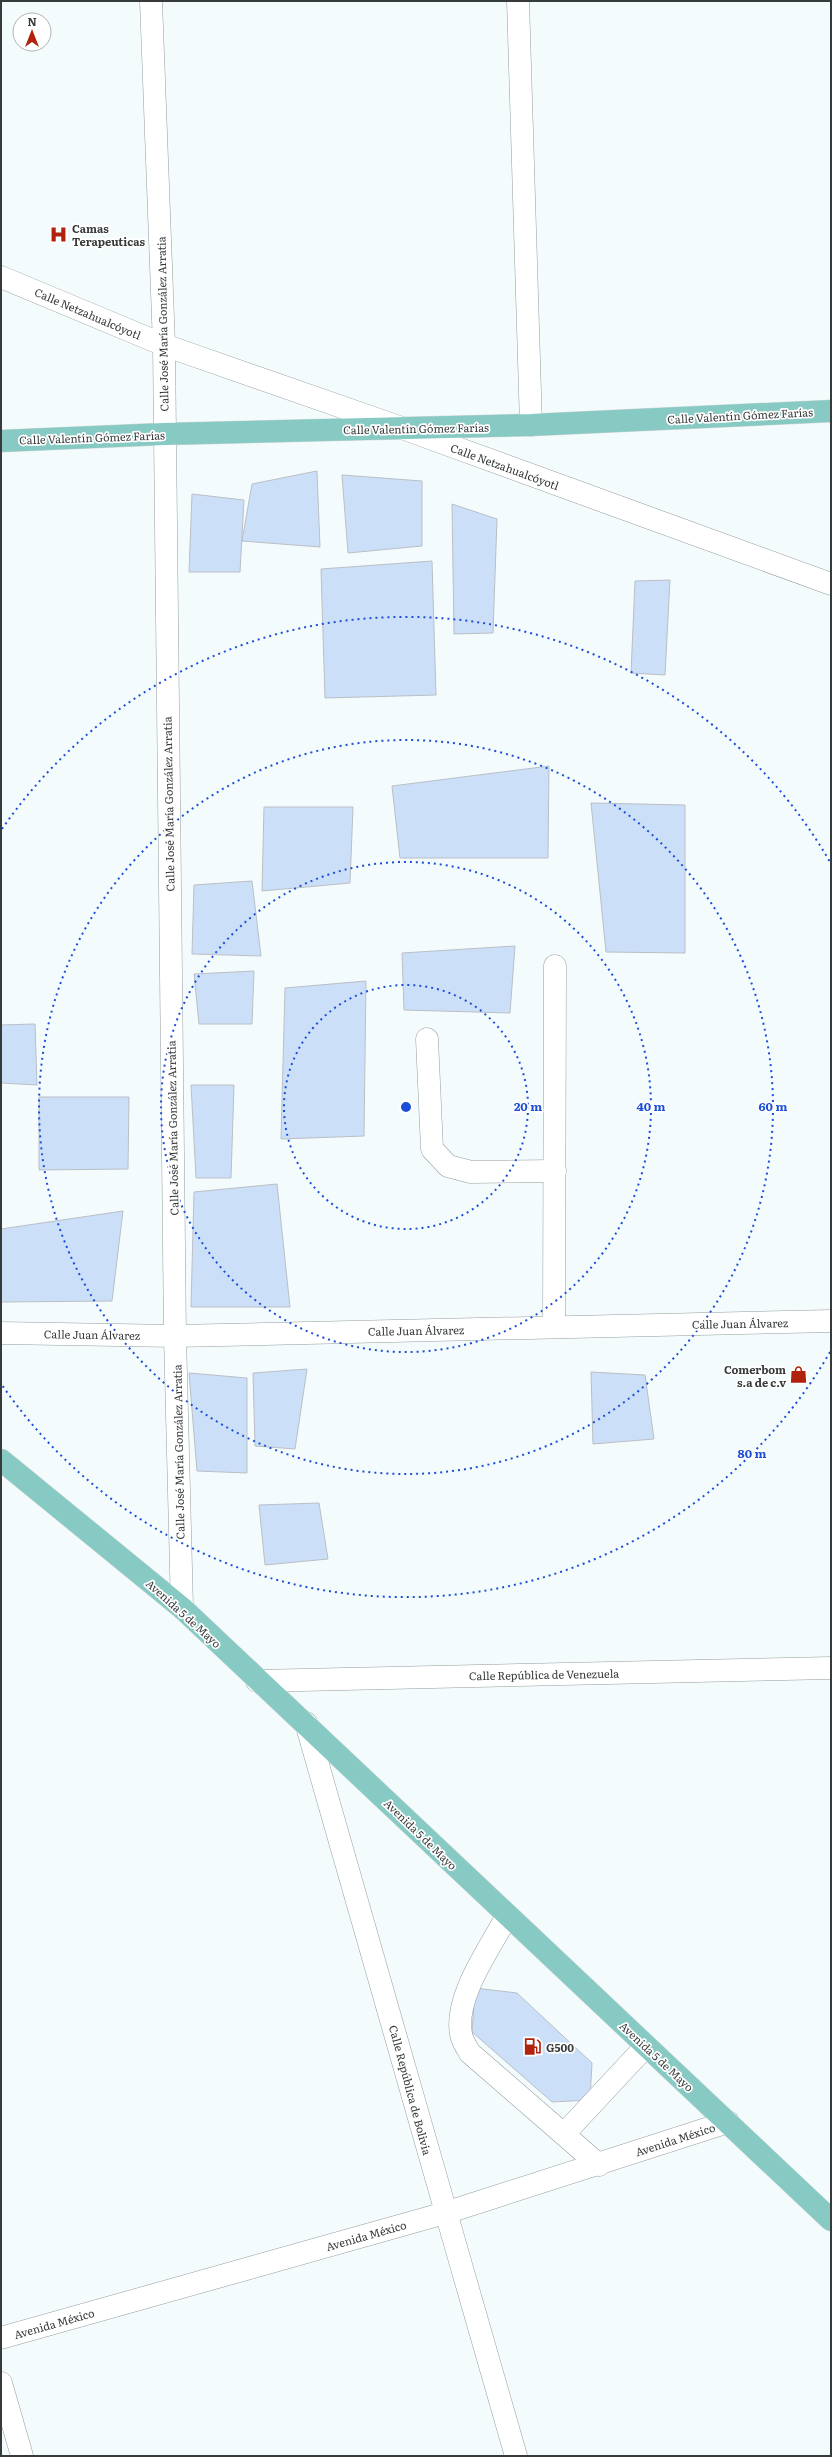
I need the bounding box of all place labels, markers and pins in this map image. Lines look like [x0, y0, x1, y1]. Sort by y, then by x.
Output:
place label: Camas Terapeuticas [72, 220, 145, 249]
hospital icon: Camas Terapeuticas [49, 224, 69, 244]
centre of rings [399, 1100, 413, 1114]
place label: Comerbom s.a de c.v [724, 1361, 786, 1390]
shop icon: Comerbom s.a de c.v [789, 1365, 809, 1385]
fuel station icon: G500 [523, 2037, 543, 2057]
place label: G500 [546, 2039, 574, 2055]

